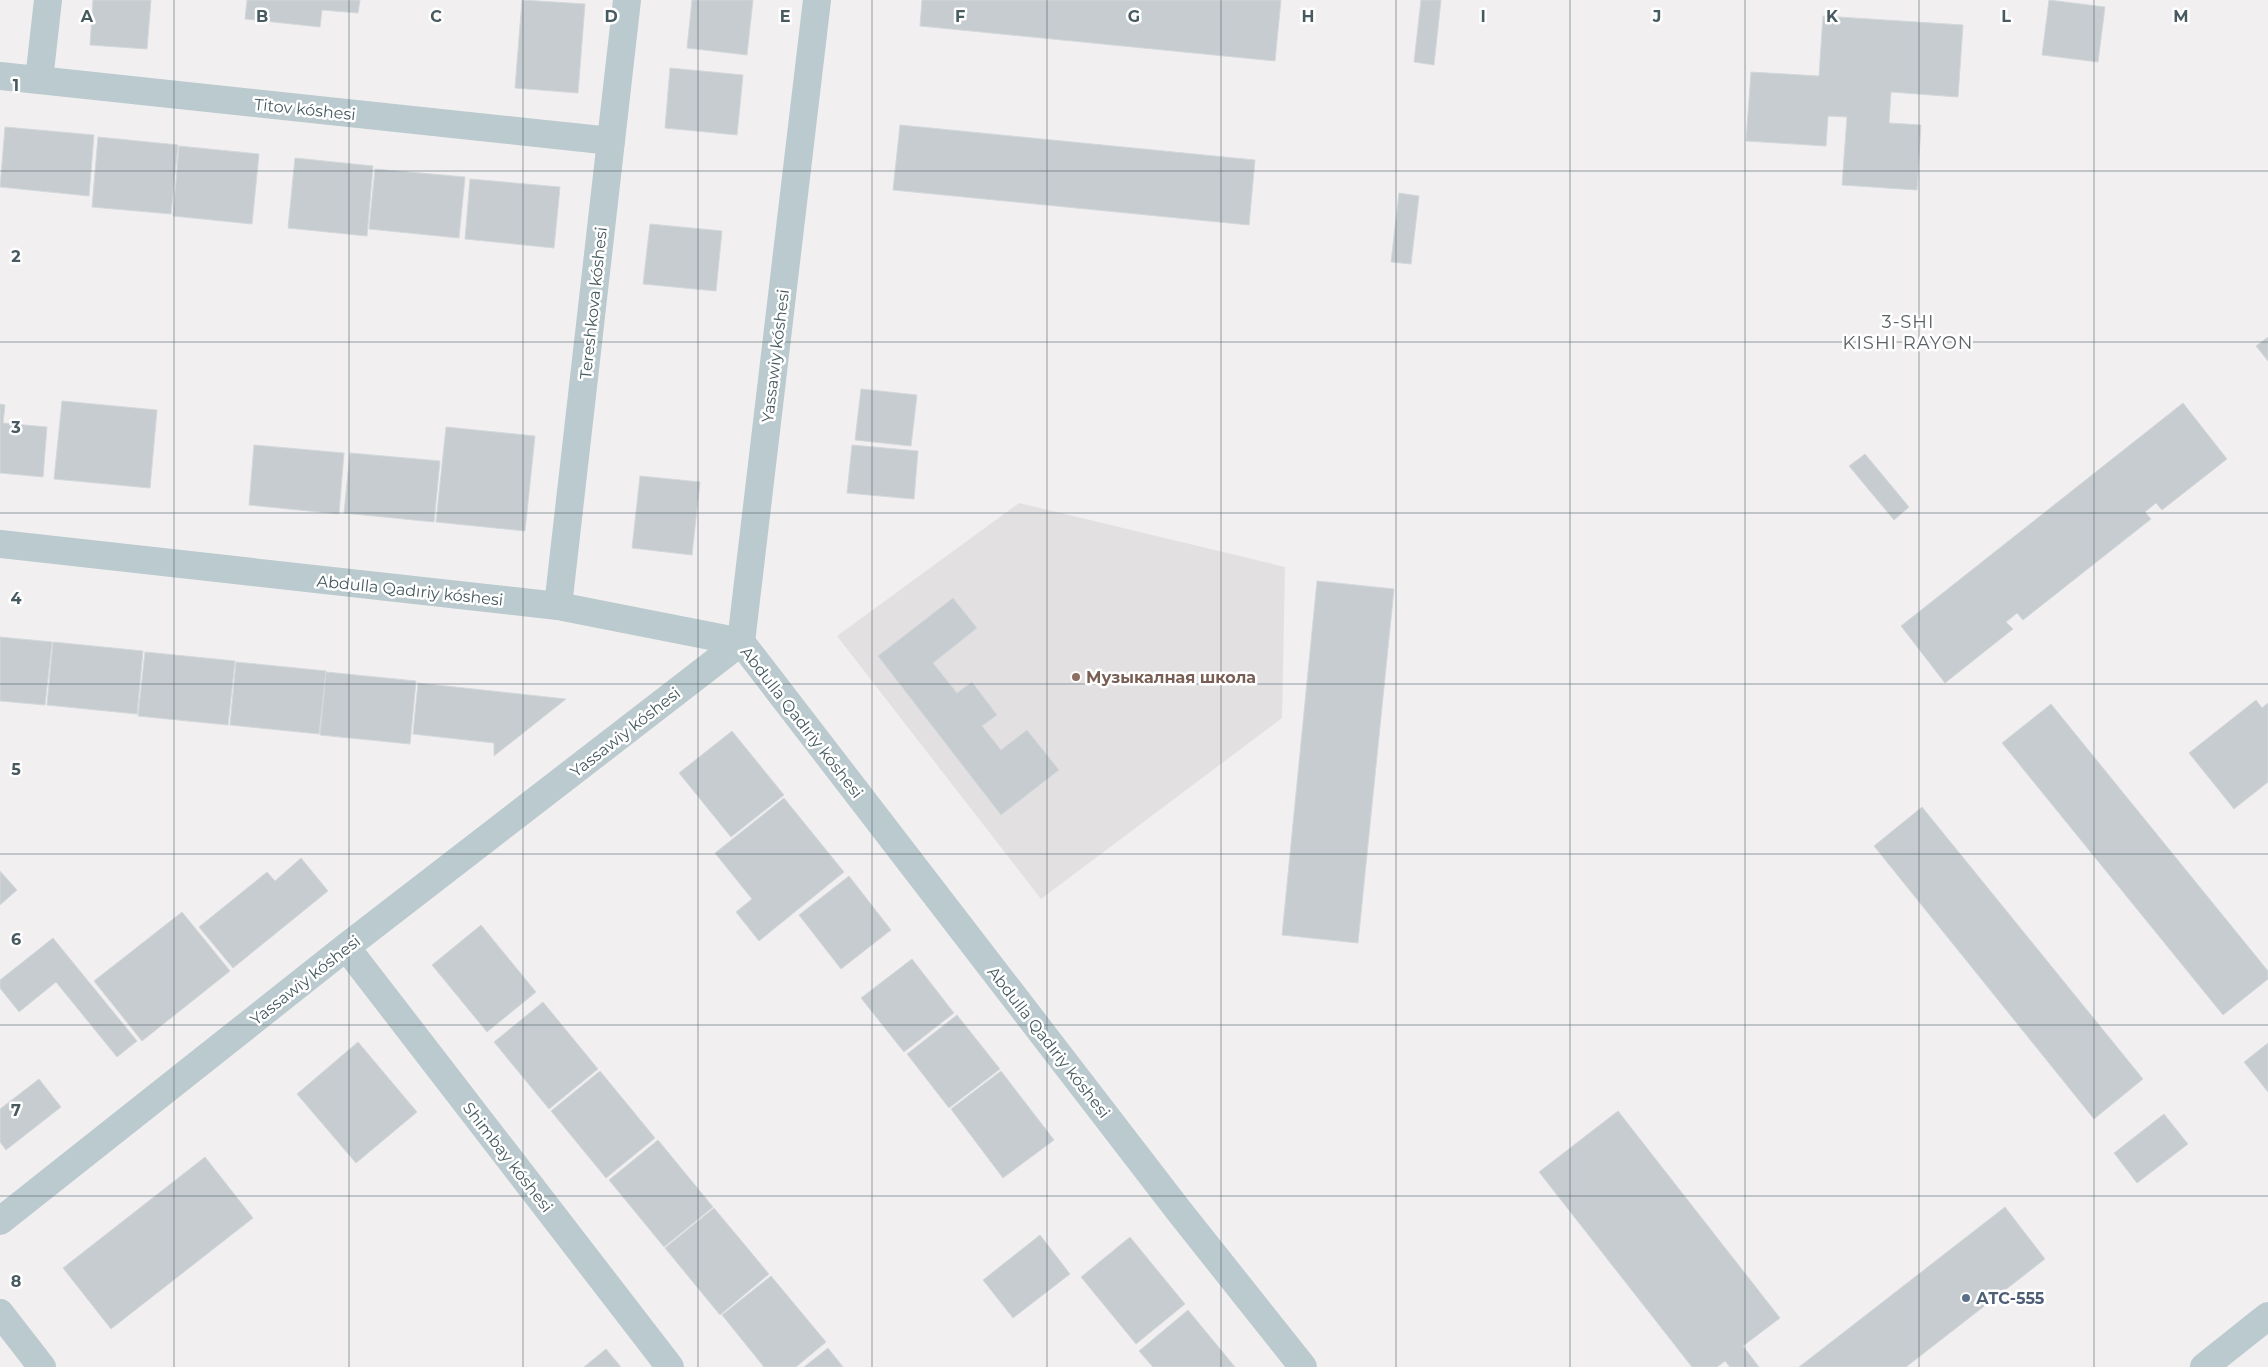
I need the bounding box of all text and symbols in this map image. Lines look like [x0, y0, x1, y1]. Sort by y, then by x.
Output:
text: A [80, 7, 94, 26]
text: B [256, 7, 268, 26]
text: C [430, 7, 442, 26]
text: D [604, 7, 618, 26]
text: E [780, 7, 790, 26]
text: F [955, 7, 965, 26]
text: G [1128, 7, 1140, 26]
text: H [1302, 7, 1314, 26]
text: I [1480, 7, 1486, 26]
text: J [1652, 7, 1661, 26]
text: K [1826, 7, 1839, 26]
text: L [2001, 7, 2011, 26]
text: M [2173, 7, 2189, 26]
text: 1 [13, 76, 19, 95]
street label: Titov kóshesi [253, 95, 357, 124]
street label: Tereshkova kóshesi [576, 226, 611, 380]
text: 2 [11, 247, 21, 266]
street label: Yassawiy kóshesi [758, 288, 793, 424]
district label: 3-SHI KISHI RAYON [1843, 311, 1973, 354]
text: 3 [10, 418, 21, 437]
street label: Abdulla Qadıriy kóshesi [316, 571, 504, 610]
text: 4 [10, 589, 22, 608]
street label: Abdulla Qadıriy kóshesi [736, 643, 867, 802]
place label: Музыкалная школа [1086, 668, 1256, 687]
marker: Музыкалная школа [1070, 671, 1082, 683]
street label: Yassawiy kóshesi [567, 684, 684, 781]
text: 5 [11, 760, 21, 779]
text: 6 [11, 930, 21, 949]
street label: Yassawiy kóshesi [247, 932, 364, 1029]
street label: Abdulla Qadıriy kóshesi [983, 963, 1114, 1122]
street label: Shimbay kóshesi [459, 1099, 556, 1216]
text: 7 [11, 1101, 21, 1120]
text: 8 [11, 1272, 21, 1291]
place label: АТС-555 [1976, 1289, 2045, 1308]
marker: АТС-555 [1960, 1292, 1972, 1304]

